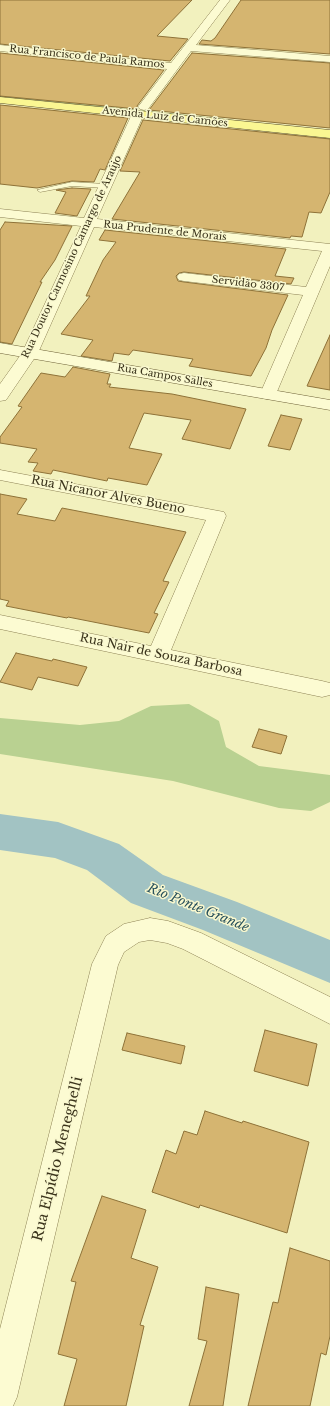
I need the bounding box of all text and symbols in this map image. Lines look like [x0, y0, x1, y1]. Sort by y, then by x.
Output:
street label: Rua Francisco de Paula Ramos [9, 43, 165, 71]
street label: Avenida Luiz de Camões [101, 104, 229, 130]
street label: Rua Doutor Carmosino Camargo de Araújo [20, 154, 124, 360]
street label: Rua Prudente de Morais [103, 219, 227, 243]
street label: Servidão 3307 [211, 274, 285, 294]
street label: Rua Campos Salles [116, 362, 214, 390]
street label: Rua Nicanor Alves Bueno [30, 473, 186, 517]
street label: Rua Nair de Souza Barbosa [78, 631, 244, 679]
water label: Rio Ponte Grande [145, 881, 251, 935]
street label: Rua Elpídio Meneghelli [29, 1075, 87, 1243]

